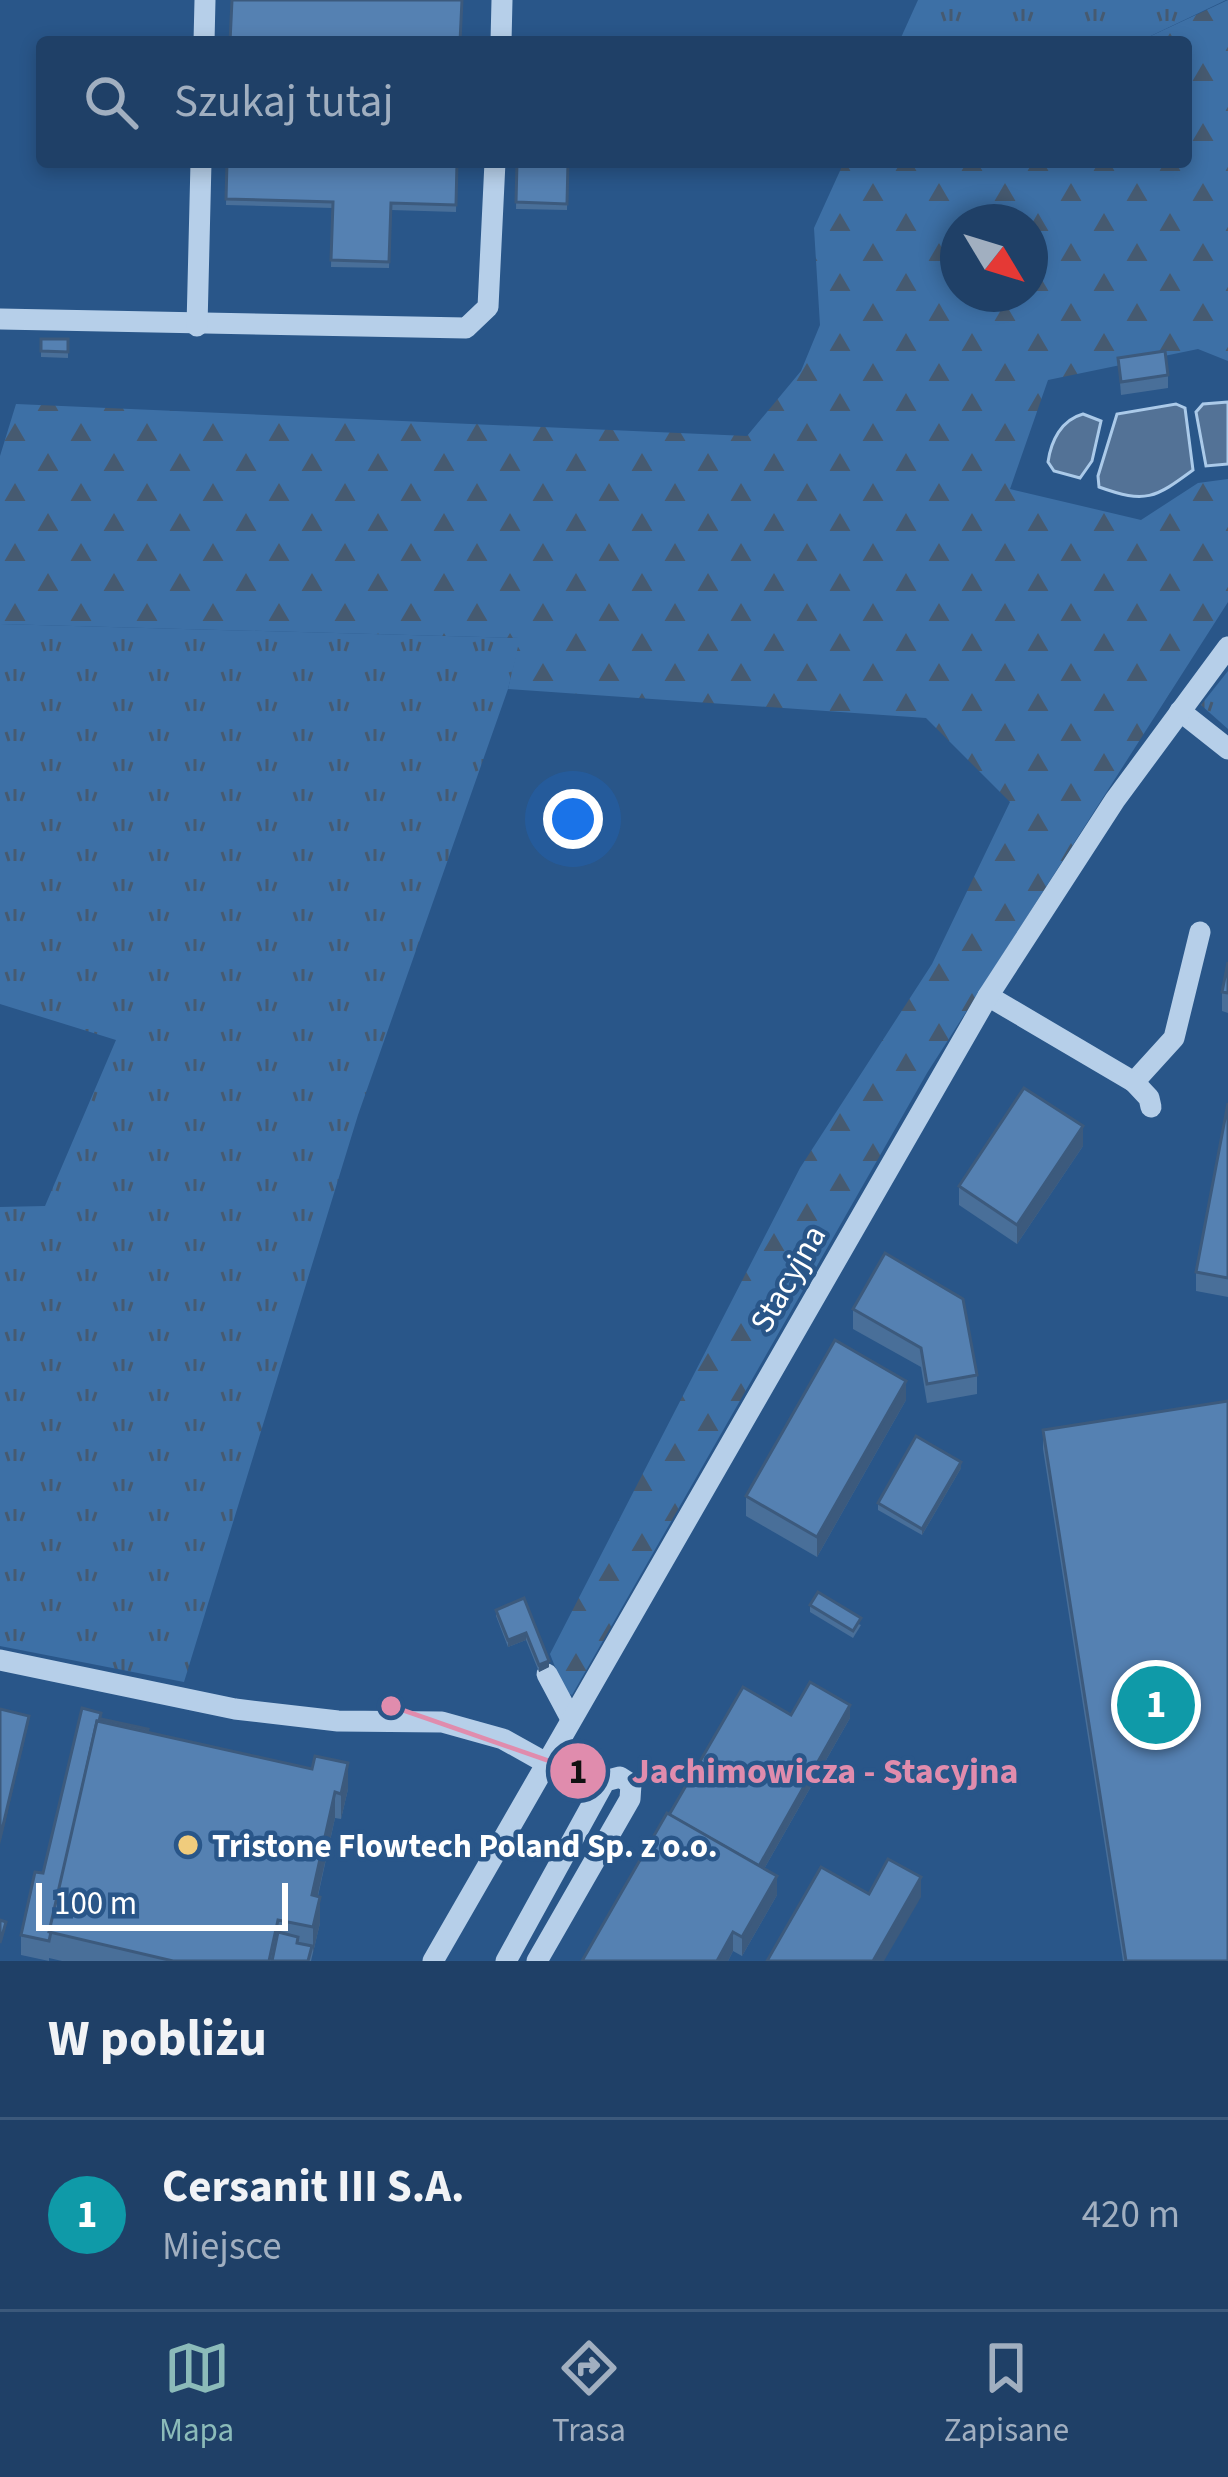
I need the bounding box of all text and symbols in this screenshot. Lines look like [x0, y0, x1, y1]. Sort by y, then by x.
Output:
search box [36, 36, 1192, 168]
icon: search [78, 69, 144, 135]
text: Szukaj tutaj [174, 70, 394, 134]
north arrow [940, 204, 1048, 312]
your location [543, 789, 603, 849]
street label: Stacyjna [739, 1216, 838, 1341]
pin: 1 [1117, 1660, 1195, 1750]
callout: Jachimowicza - Stacyjna [548, 1735, 1043, 1807]
text: 1 [568, 1746, 588, 1797]
text: Jachimowicza - Stacyjna [631, 1746, 1019, 1797]
place label: Tristone Flowtech Poland Sp. z o.o. [212, 1823, 718, 1870]
marker: Tristone Flowtech Poland Sp. z o.o. [175, 1832, 201, 1858]
scale bar [36, 1877, 288, 1930]
text: 100 m [54, 1880, 137, 1927]
text: W pobliżu [48, 2003, 267, 2075]
text: Cersanit III S.A. [162, 2155, 465, 2219]
text: 1 [77, 2187, 97, 2243]
text: 420 m [1082, 2187, 1180, 2243]
text: Miejsce [162, 2219, 282, 2275]
tab: Mapa [159, 2335, 234, 2454]
tab: Trasa [552, 2335, 626, 2454]
tab: Zapisane [944, 2335, 1069, 2454]

